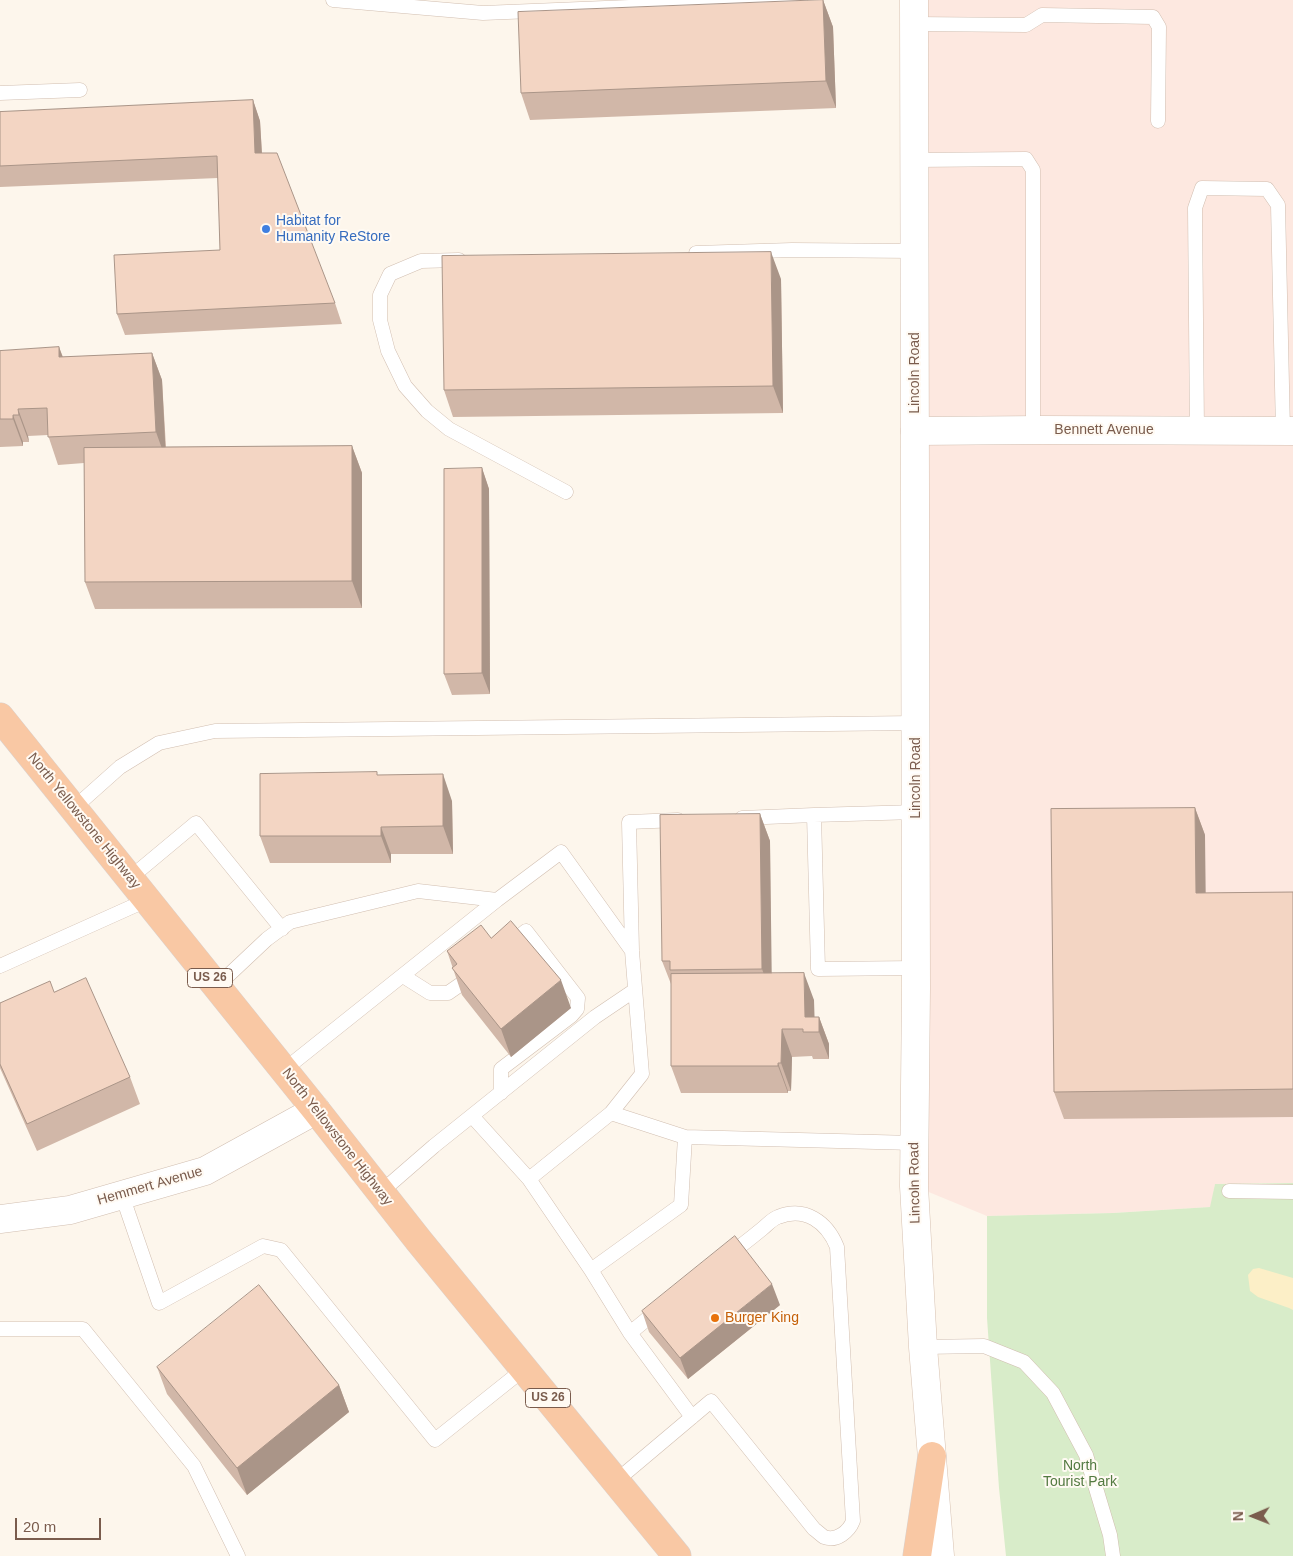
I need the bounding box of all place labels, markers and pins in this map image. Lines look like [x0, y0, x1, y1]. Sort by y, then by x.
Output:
place label: Habitat for Humanity ReStore [276, 213, 390, 246]
marker: Habitat for Humanity ReStore [260, 223, 272, 235]
place label: Burger King [725, 1310, 799, 1326]
marker: Burger King [709, 1312, 721, 1324]

